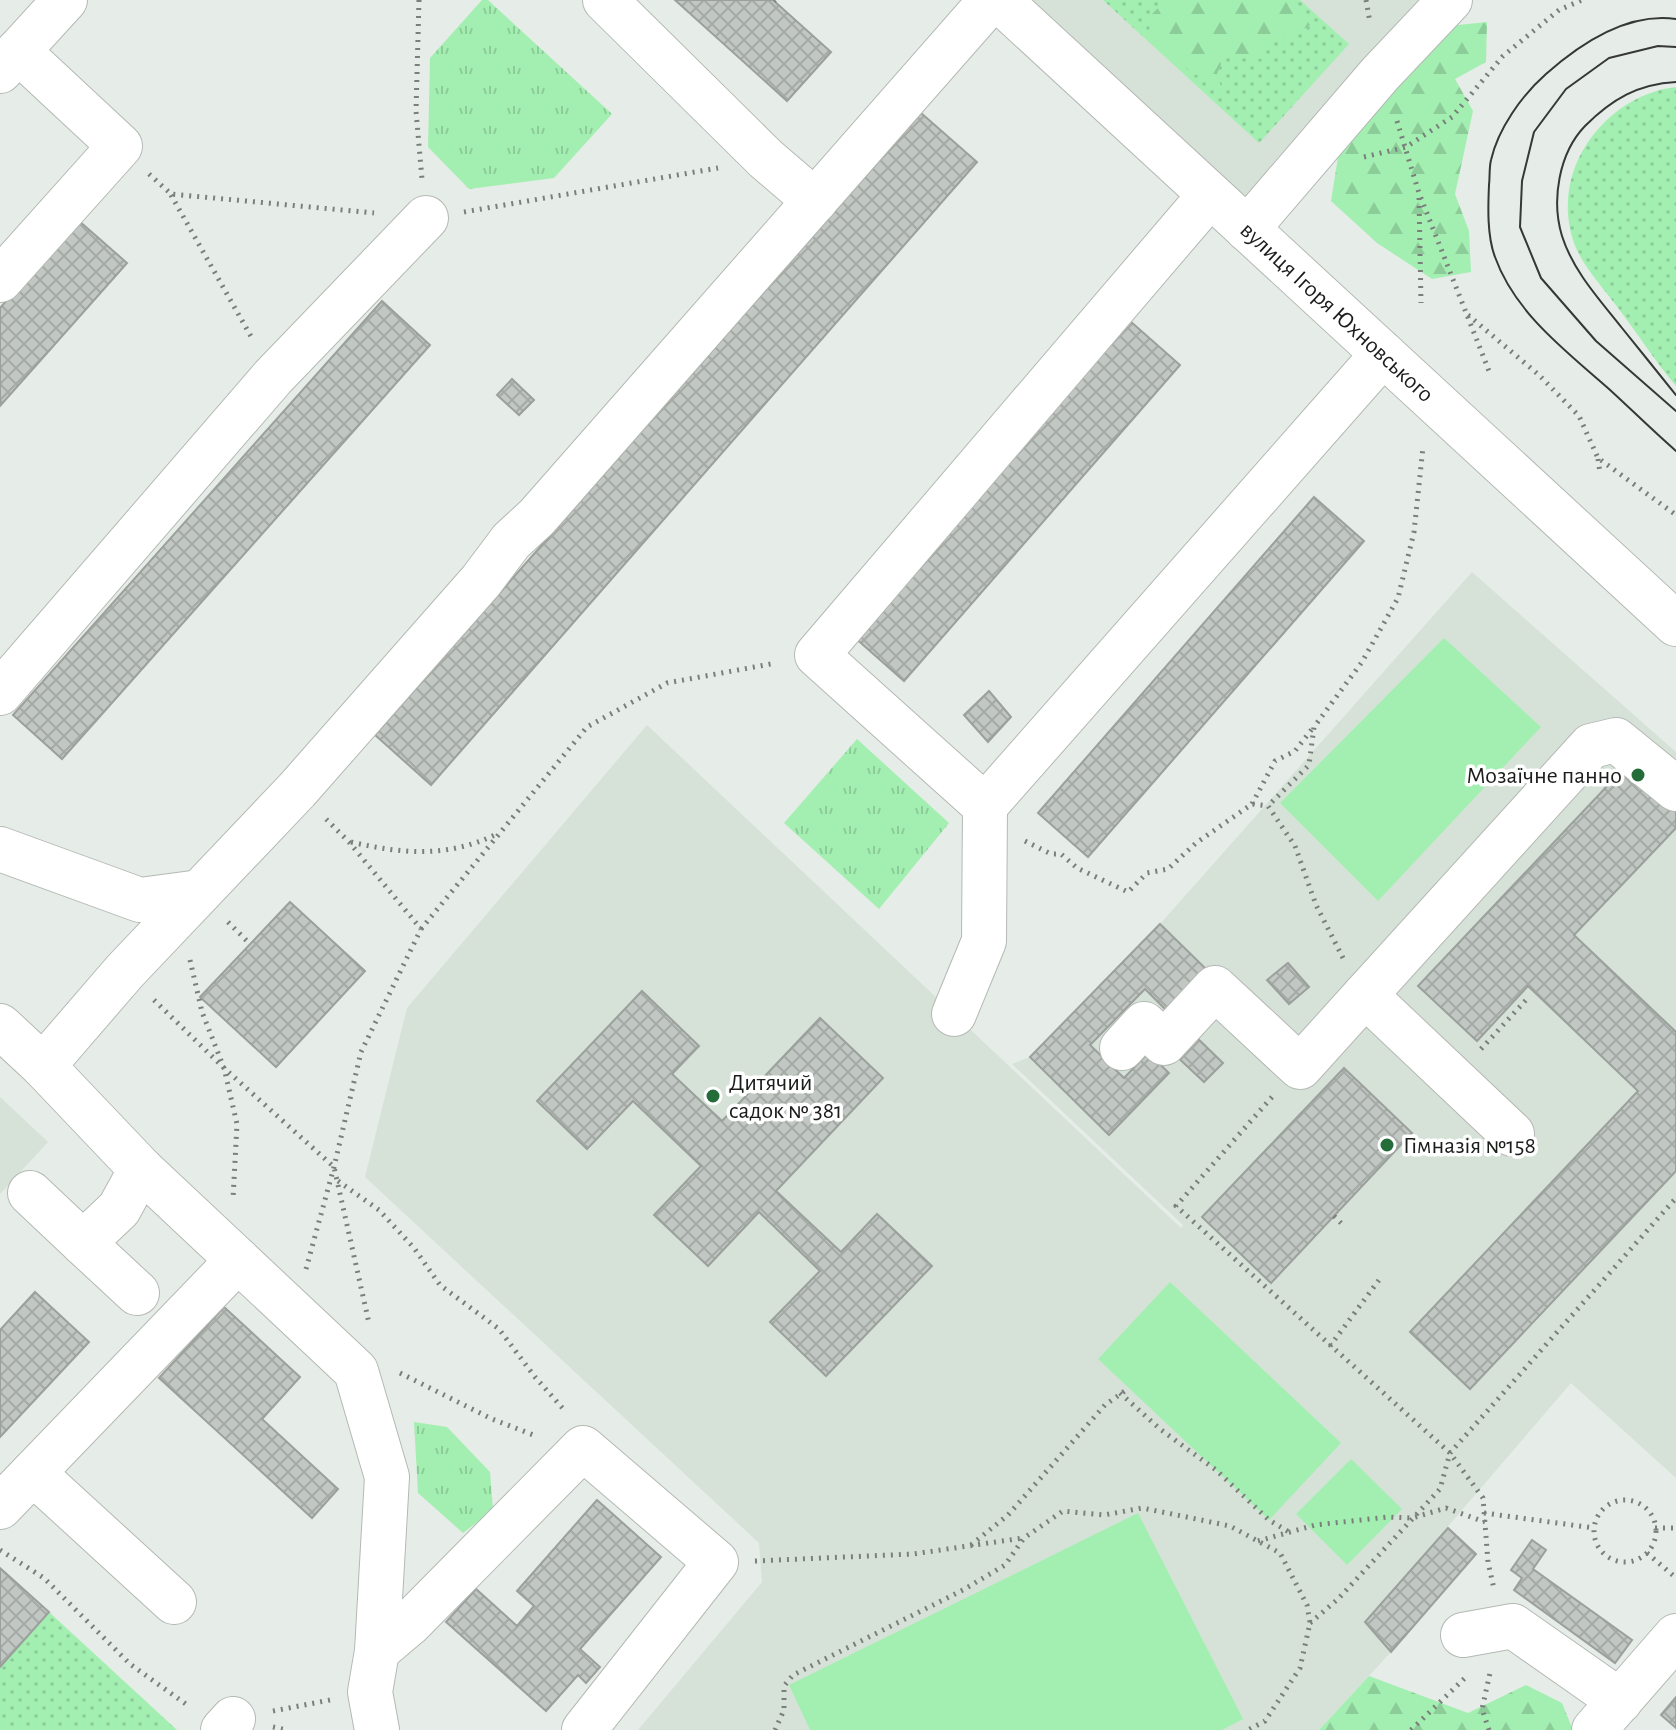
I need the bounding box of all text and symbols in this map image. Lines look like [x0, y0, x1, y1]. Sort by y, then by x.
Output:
street label: вулиця Ігоря Юхновського [1235, 218, 1438, 407]
place label: Мозаїчне панно [1466, 764, 1622, 788]
marker: Мозаїчне панно [1629, 766, 1647, 784]
place label: Дитячий садок № 381 [729, 1071, 842, 1123]
marker: Дитячий садок № 381 [704, 1087, 722, 1105]
place label: Гімназія №158 [1403, 1134, 1536, 1158]
marker: Гімназія №158 [1378, 1136, 1396, 1154]

